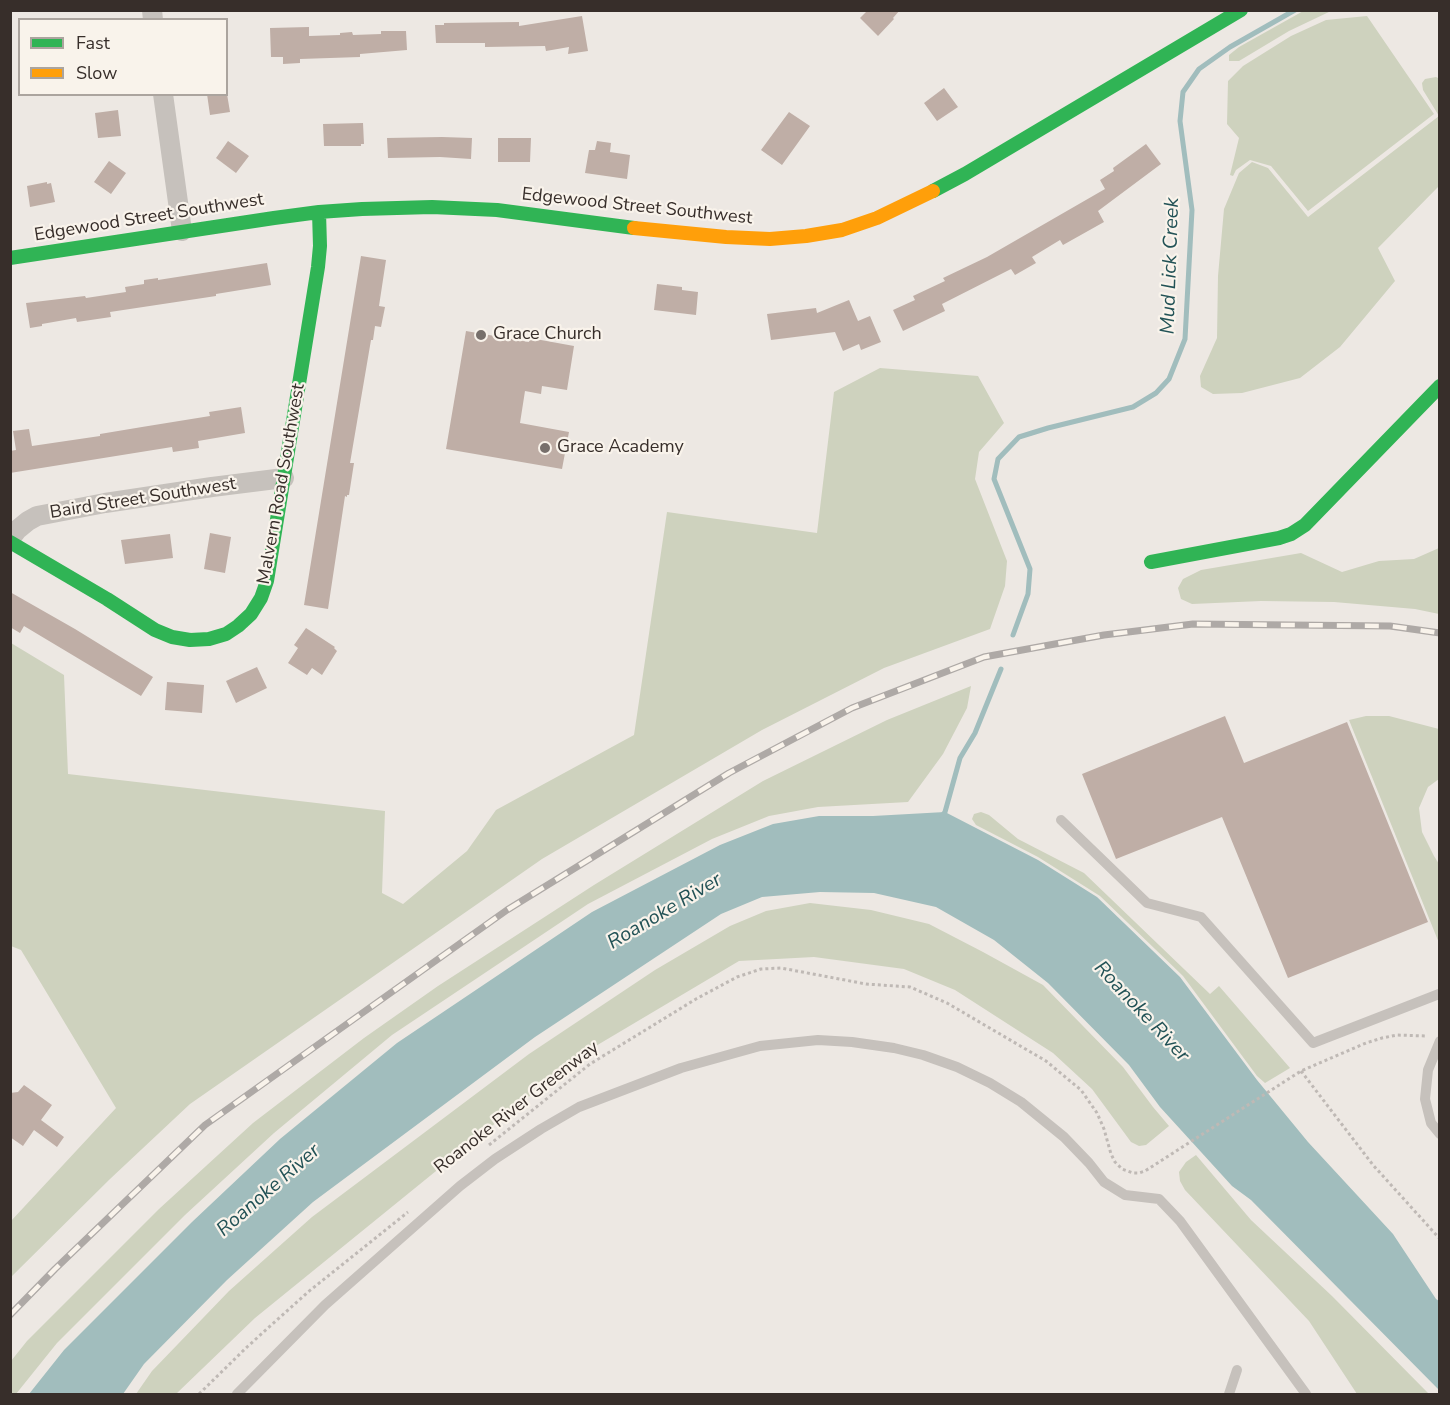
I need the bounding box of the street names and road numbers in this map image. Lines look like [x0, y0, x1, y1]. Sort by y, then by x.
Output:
street label: Edgewood Street Southwest [521, 184, 753, 230]
street label: Edgewood Street Southwest [33, 189, 265, 247]
street label: Malvern Road Southwest [254, 382, 310, 586]
street label: Baird Street Southwest [48, 474, 238, 524]
street label: Roanoke River Greenway [430, 1037, 604, 1179]

